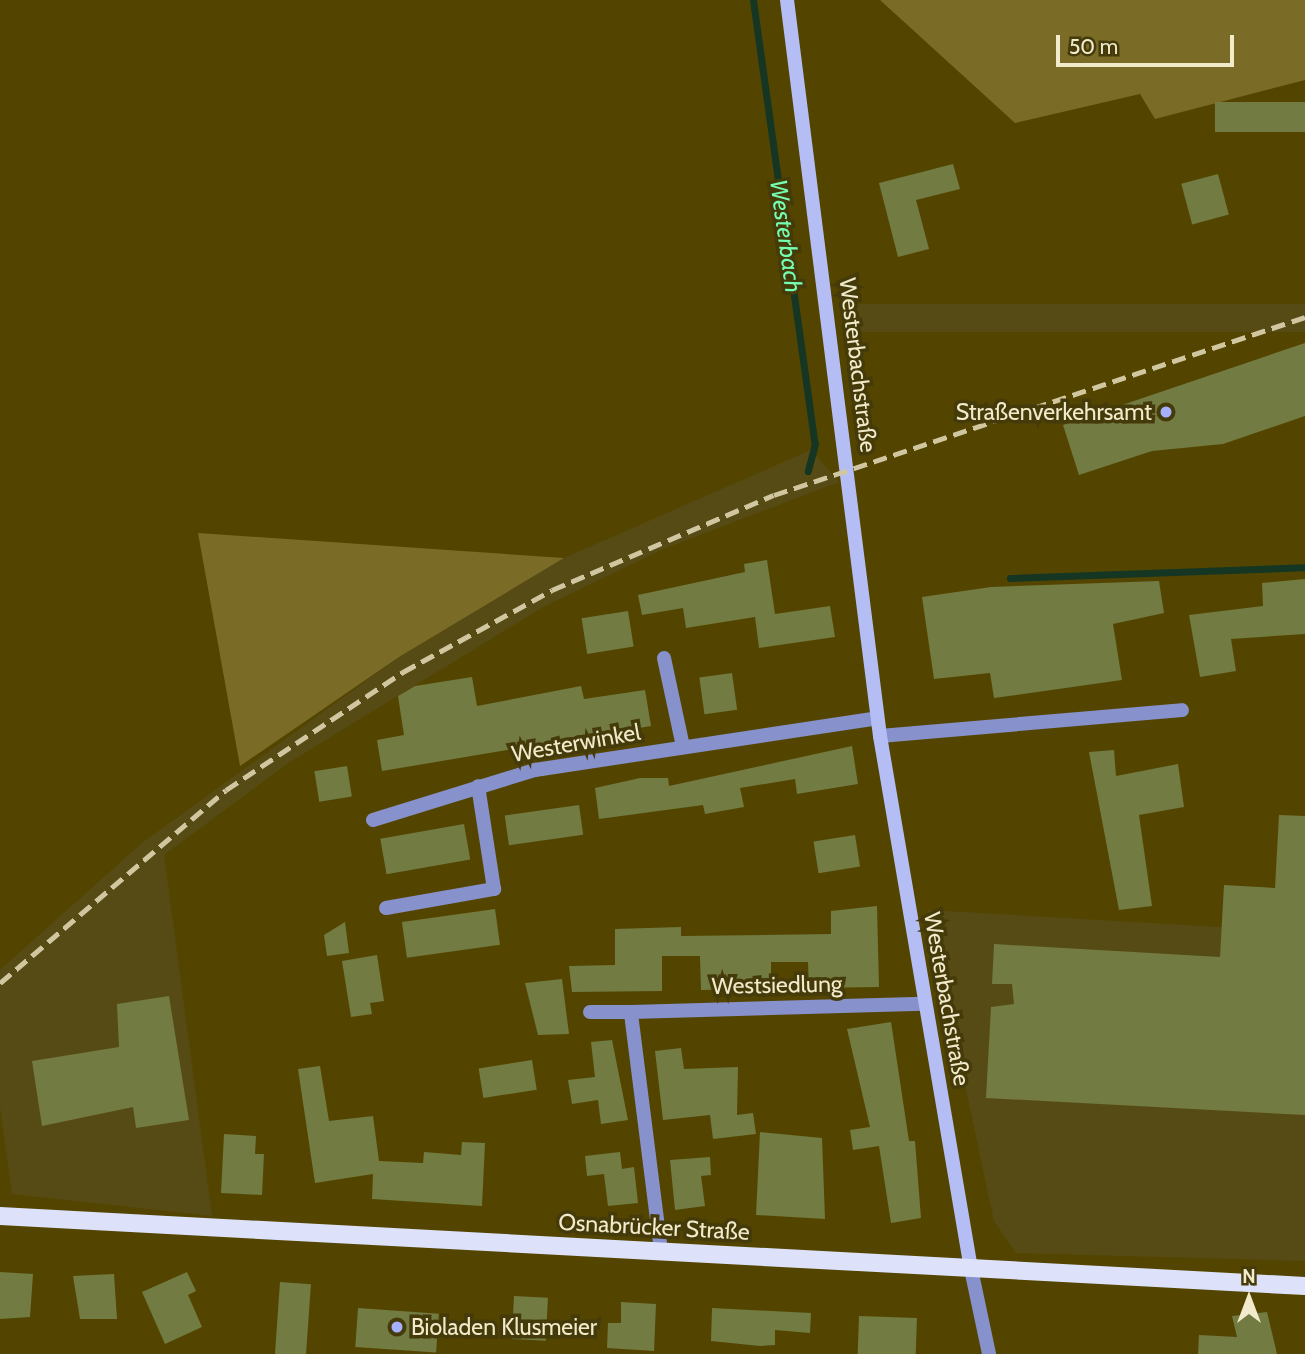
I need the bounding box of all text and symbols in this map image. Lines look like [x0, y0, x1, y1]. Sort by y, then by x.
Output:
scale bar [1060, 21, 1238, 65]
text: 50 m [1069, 34, 1118, 59]
water label: Westerbach [764, 178, 808, 294]
street label: Westerbachstraße [834, 276, 882, 454]
place label: Straßenverkehrsamt [956, 398, 1152, 426]
marker: Straßenverkehrsamt [1158, 404, 1174, 420]
street label: Westerwinkel [509, 718, 643, 768]
street label: Westerbachstraße [918, 910, 976, 1088]
street label: Westsiedlung [711, 970, 843, 1000]
street label: Osnabrücker Straße [558, 1208, 750, 1246]
north arrow [1214, 1263, 1284, 1333]
text: N [1242, 1265, 1256, 1288]
place label: Bioladen Klusmeier [411, 1313, 597, 1341]
marker: Bioladen Klusmeier [389, 1319, 405, 1335]

